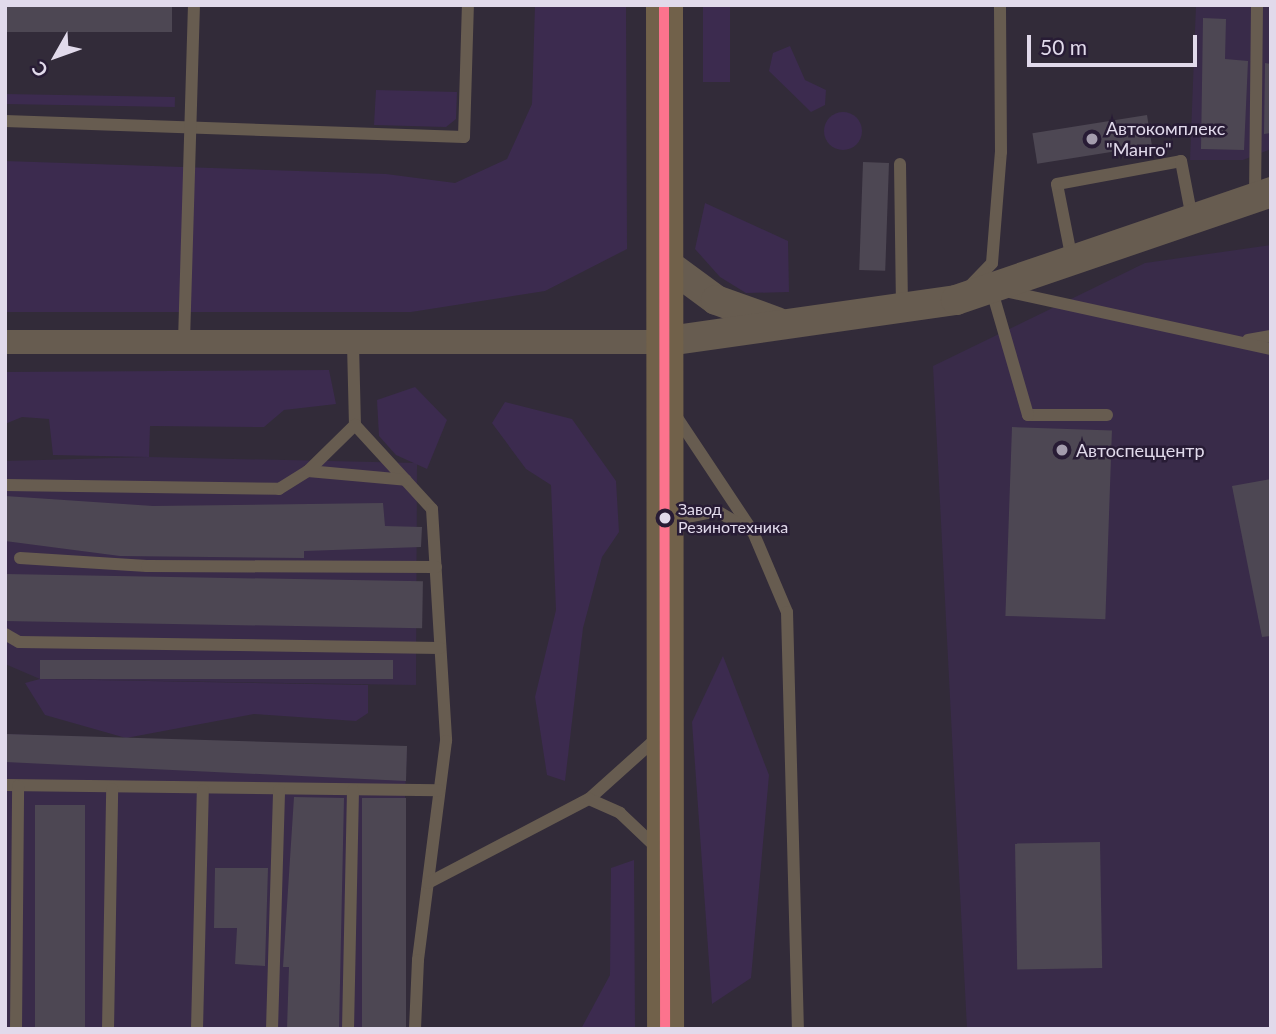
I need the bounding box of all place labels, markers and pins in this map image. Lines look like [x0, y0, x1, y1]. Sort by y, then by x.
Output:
place label: Автокомплекс "Манго" [1106, 118, 1225, 160]
marker: Автокомплекс "Манго" [1084, 131, 1100, 147]
place label: Автоспеццентр [1076, 439, 1205, 461]
marker: Автоспеццентр [1054, 442, 1070, 458]
place label: Завод Резинотехника [678, 499, 788, 537]
marker: Завод Резинотехника [658, 511, 672, 525]

